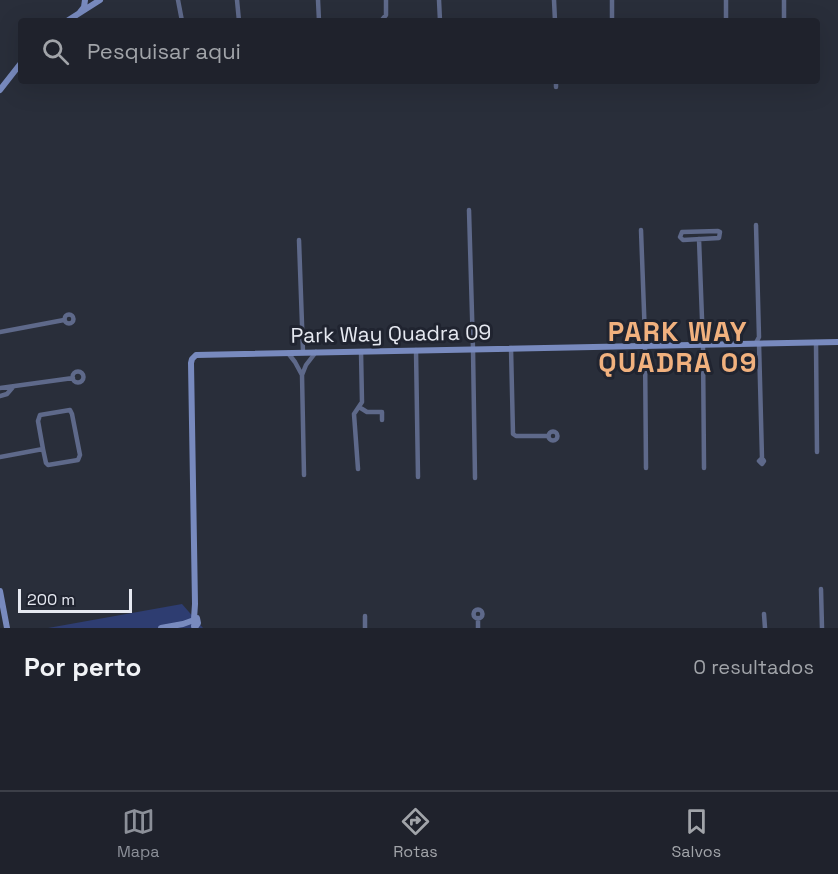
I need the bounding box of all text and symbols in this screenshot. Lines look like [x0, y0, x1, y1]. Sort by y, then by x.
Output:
search box [18, 18, 820, 84]
icon: search [39, 35, 72, 68]
text: Pesquisar aqui [87, 37, 241, 65]
district label: PARK WAY QUADRA 09 [598, 314, 758, 380]
street label: Park Way Quadra 09 [290, 318, 492, 349]
scale bar [18, 586, 132, 614]
text: 200 m [27, 589, 75, 610]
text: Por perto [24, 650, 141, 684]
text: 0 resultados [693, 654, 814, 680]
tab: Mapa [117, 805, 159, 862]
tab: Rotas [393, 805, 438, 862]
tab: Salvos [672, 805, 721, 862]

